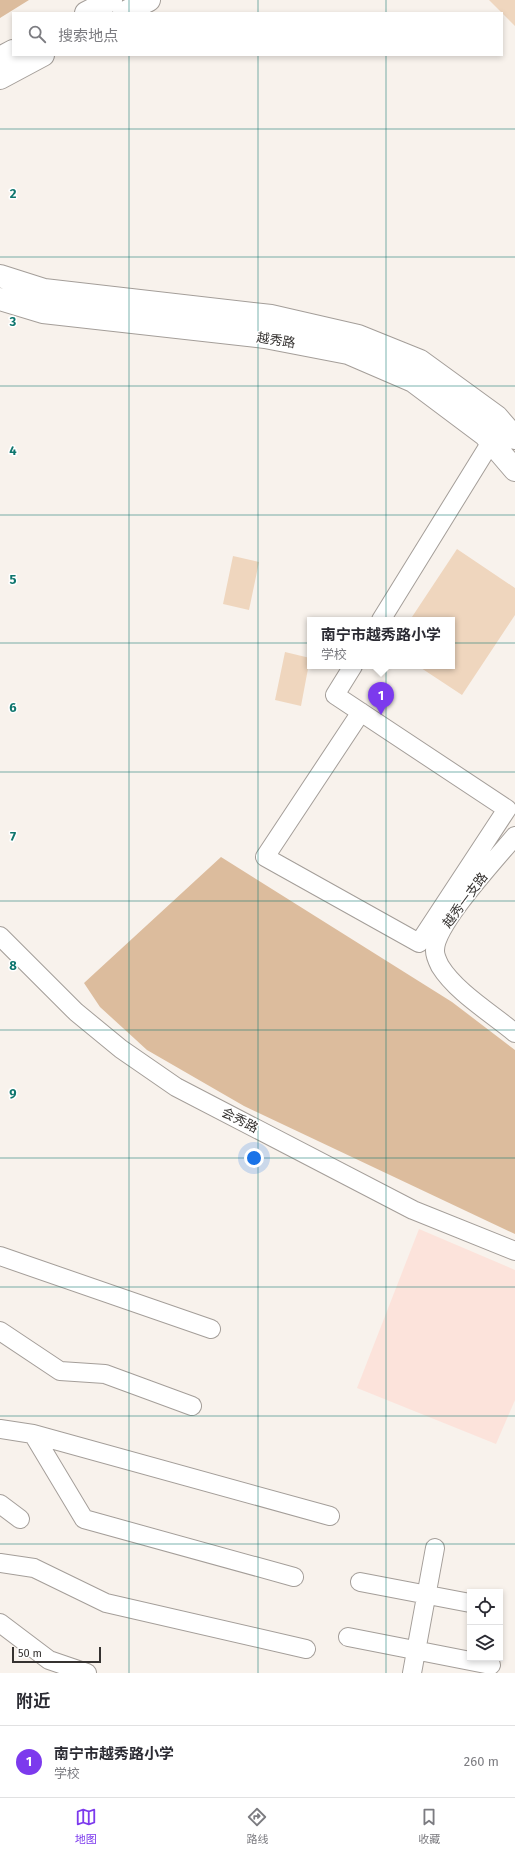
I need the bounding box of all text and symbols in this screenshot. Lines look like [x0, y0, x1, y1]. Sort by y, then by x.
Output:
search box [12, 12, 503, 56]
icon: search [26, 23, 48, 45]
text: 搜索地点 [58, 27, 118, 45]
text: 2 [10, 186, 17, 201]
text: 3 [9, 314, 17, 329]
street label: 越秀路 [256, 330, 296, 350]
text: 4 [9, 443, 17, 458]
text: 5 [10, 572, 17, 587]
popup [307, 617, 455, 669]
text: 南宁市越秀路小学 [321, 626, 441, 644]
text: 学校 [321, 647, 347, 662]
pin: 1 [368, 682, 394, 715]
text: 6 [9, 700, 17, 715]
text: 7 [10, 829, 16, 844]
street label: 越秀一支路 [439, 870, 491, 930]
text: 8 [9, 958, 17, 973]
text: 9 [9, 1086, 17, 1101]
street label: 会秀路 [219, 1104, 261, 1136]
your location [244, 1148, 264, 1168]
map controls [467, 1589, 503, 1661]
button: locate [467, 1589, 503, 1625]
button: layers [467, 1625, 503, 1661]
scale bar [12, 1645, 101, 1664]
text: 50 m [18, 1647, 42, 1660]
text: 附近 [16, 1691, 50, 1712]
text: 南宁市越秀路小学 [54, 1745, 174, 1763]
text: 1 [26, 1754, 32, 1769]
text: 260 m [464, 1754, 499, 1769]
text: 学校 [54, 1766, 80, 1781]
tab: 地图 [75, 1806, 97, 1846]
tab: 路线 [246, 1806, 268, 1846]
tab: 收藏 [418, 1806, 440, 1846]

